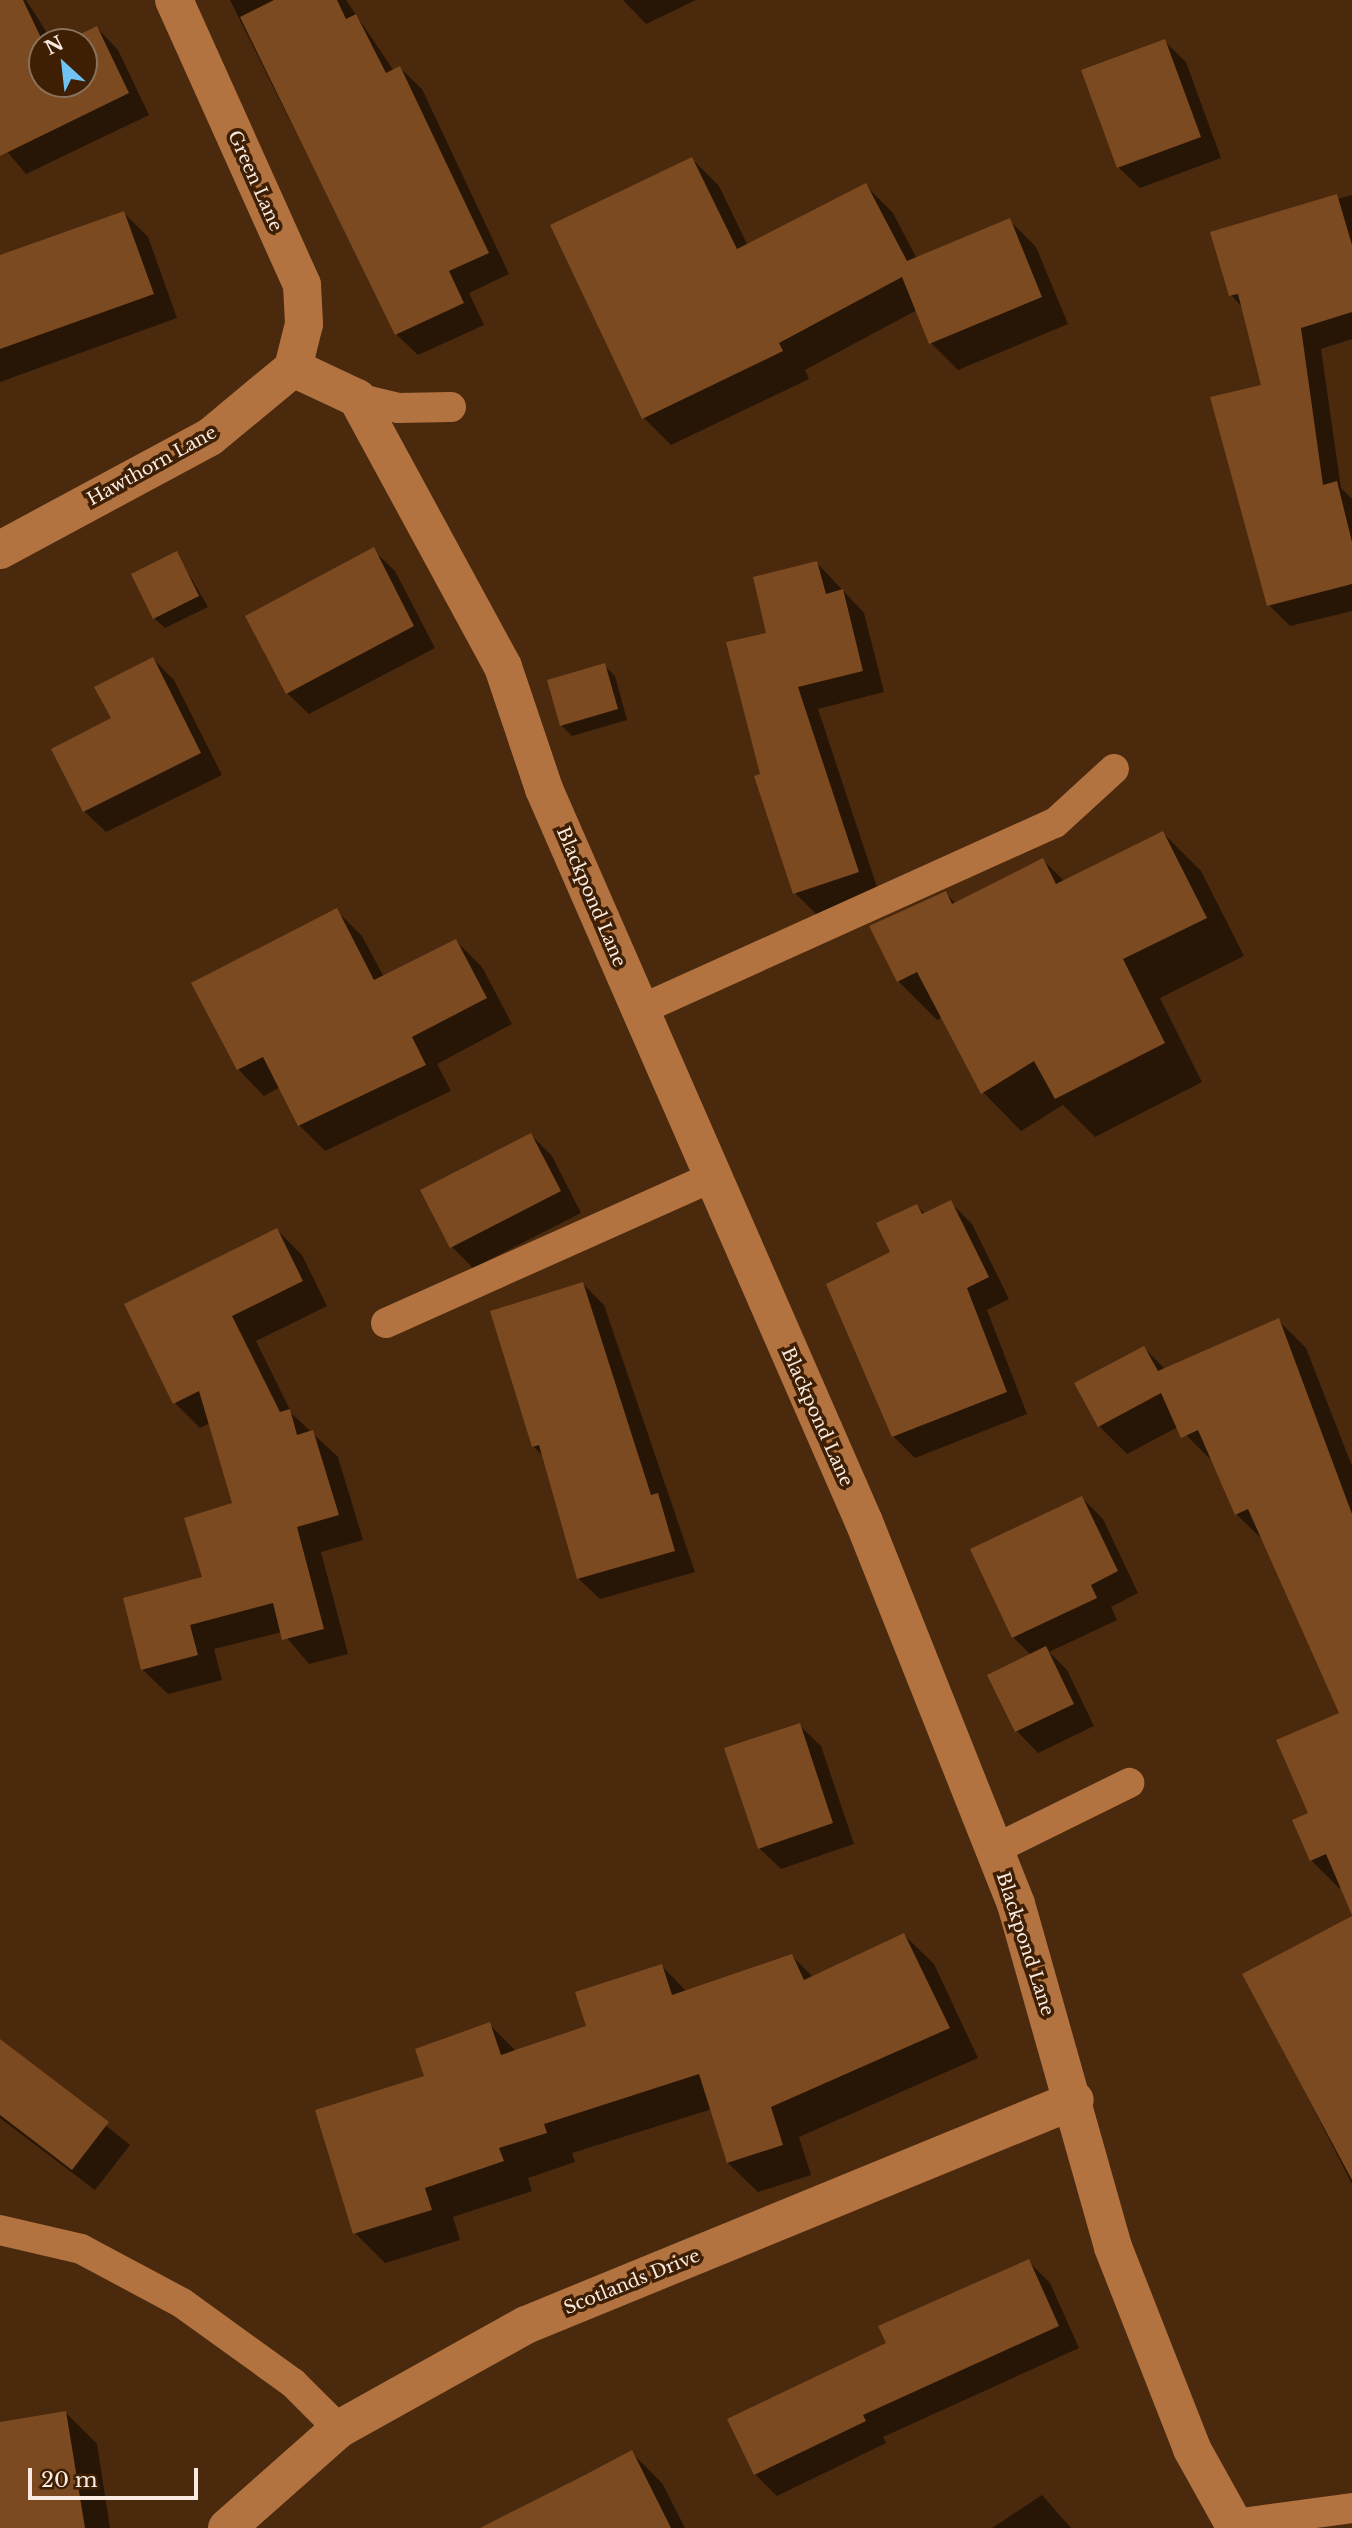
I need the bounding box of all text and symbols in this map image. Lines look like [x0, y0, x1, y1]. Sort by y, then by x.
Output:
north arrow [28, 28, 98, 98]
text: N [41, 31, 67, 60]
street label: Green Lane [223, 127, 287, 235]
street label: Hawthorn Lane [84, 422, 220, 510]
street label: Blackpond Lane [552, 824, 630, 970]
street label: Blackpond Lane [777, 1344, 857, 1490]
street label: Blackpond Lane [992, 1869, 1058, 2019]
street label: Scotlands Drive [561, 2245, 703, 2319]
scale bar [32, 2454, 201, 2498]
text: 20 m [41, 2467, 98, 2493]

